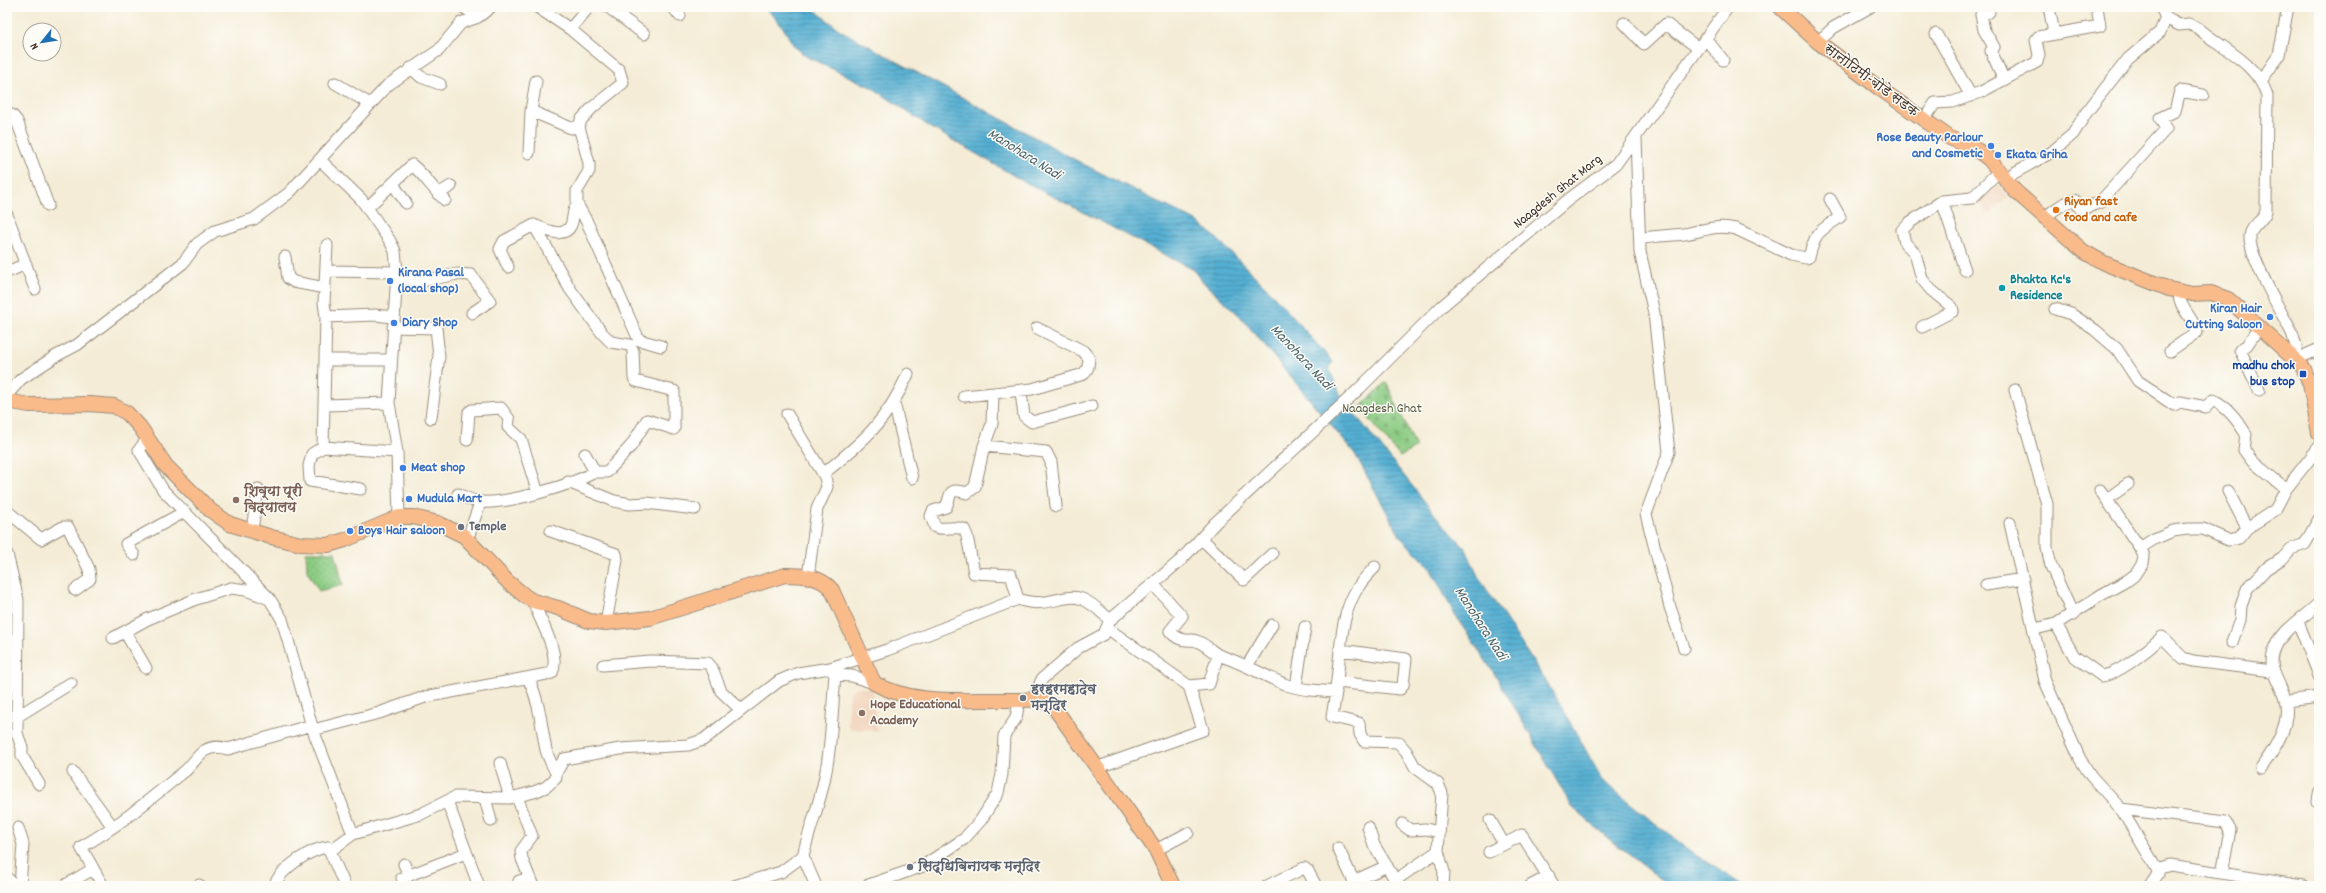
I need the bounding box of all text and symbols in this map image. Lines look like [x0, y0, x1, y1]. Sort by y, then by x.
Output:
north arrow [22, 22, 62, 62]
text: N [27, 39, 43, 52]
street label: सानोठिमी-बोडे सडक [1819, 39, 1923, 123]
water label: Manohara Nadi [983, 124, 1067, 188]
place label: Rose Beauty Parlour and Cosmetic [1876, 128, 1984, 164]
marker: Rose Beauty Parlour and Cosmetic [1986, 141, 1996, 151]
place label: Ekata Griha [2006, 145, 2069, 165]
street label: Naagdesh Ghat Marg [1509, 150, 1607, 234]
marker: Ekata Griha [1993, 150, 2003, 160]
place label: Riyan fast food and cafe [2063, 192, 2137, 228]
marker: Riyan fast food and cafe [2051, 205, 2061, 215]
place label: Kirana Pasal (local shop) [398, 263, 464, 299]
place label: Bhakta Kc's Residence [2010, 270, 2071, 306]
marker: Kirana Pasal (local shop) [385, 276, 395, 286]
marker: Bhakta Kc's Residence [1997, 283, 2007, 293]
place label: Kiran Hair Cutting Saloon [2185, 299, 2263, 335]
marker: Kiran Hair Cutting Saloon [2265, 312, 2275, 322]
place label: Diary Shop [402, 313, 458, 333]
marker: Diary Shop [389, 318, 399, 328]
water label: Manohara Nadi [1264, 320, 1339, 398]
place label: madhu chok bus stop [2233, 356, 2296, 392]
marker: madhu chok bus stop [2298, 369, 2308, 379]
park label: Naagdesh Ghat [1342, 399, 1422, 419]
place label: Meat shop [411, 458, 466, 478]
marker: Meat shop [398, 463, 408, 473]
place label: शिव्या प्री विद्यालय [243, 482, 303, 518]
place label: Mudula Mart [417, 489, 483, 509]
marker: Mudula Mart [404, 494, 414, 504]
marker: शिव्या प्री विद्यालय [231, 495, 241, 505]
place label: Temple [469, 517, 506, 537]
place label: Boys Hair saloon [358, 521, 446, 541]
marker: Temple [456, 522, 466, 532]
marker: Boys Hair saloon [345, 526, 355, 536]
water label: Manohara Nadi [1448, 583, 1513, 667]
place label: हरहरमहादेव मन्दिर [1030, 679, 1097, 716]
marker: हरहरमहादेव मन्दिर [1018, 693, 1028, 703]
place label: Hope Educational Academy [870, 695, 961, 731]
marker: Hope Educational Academy [857, 708, 867, 718]
place label: सिद्धिबिनायक मन्दिर [917, 857, 1041, 877]
marker: सिद्धिबिनायक मन्दिर [905, 862, 915, 872]

